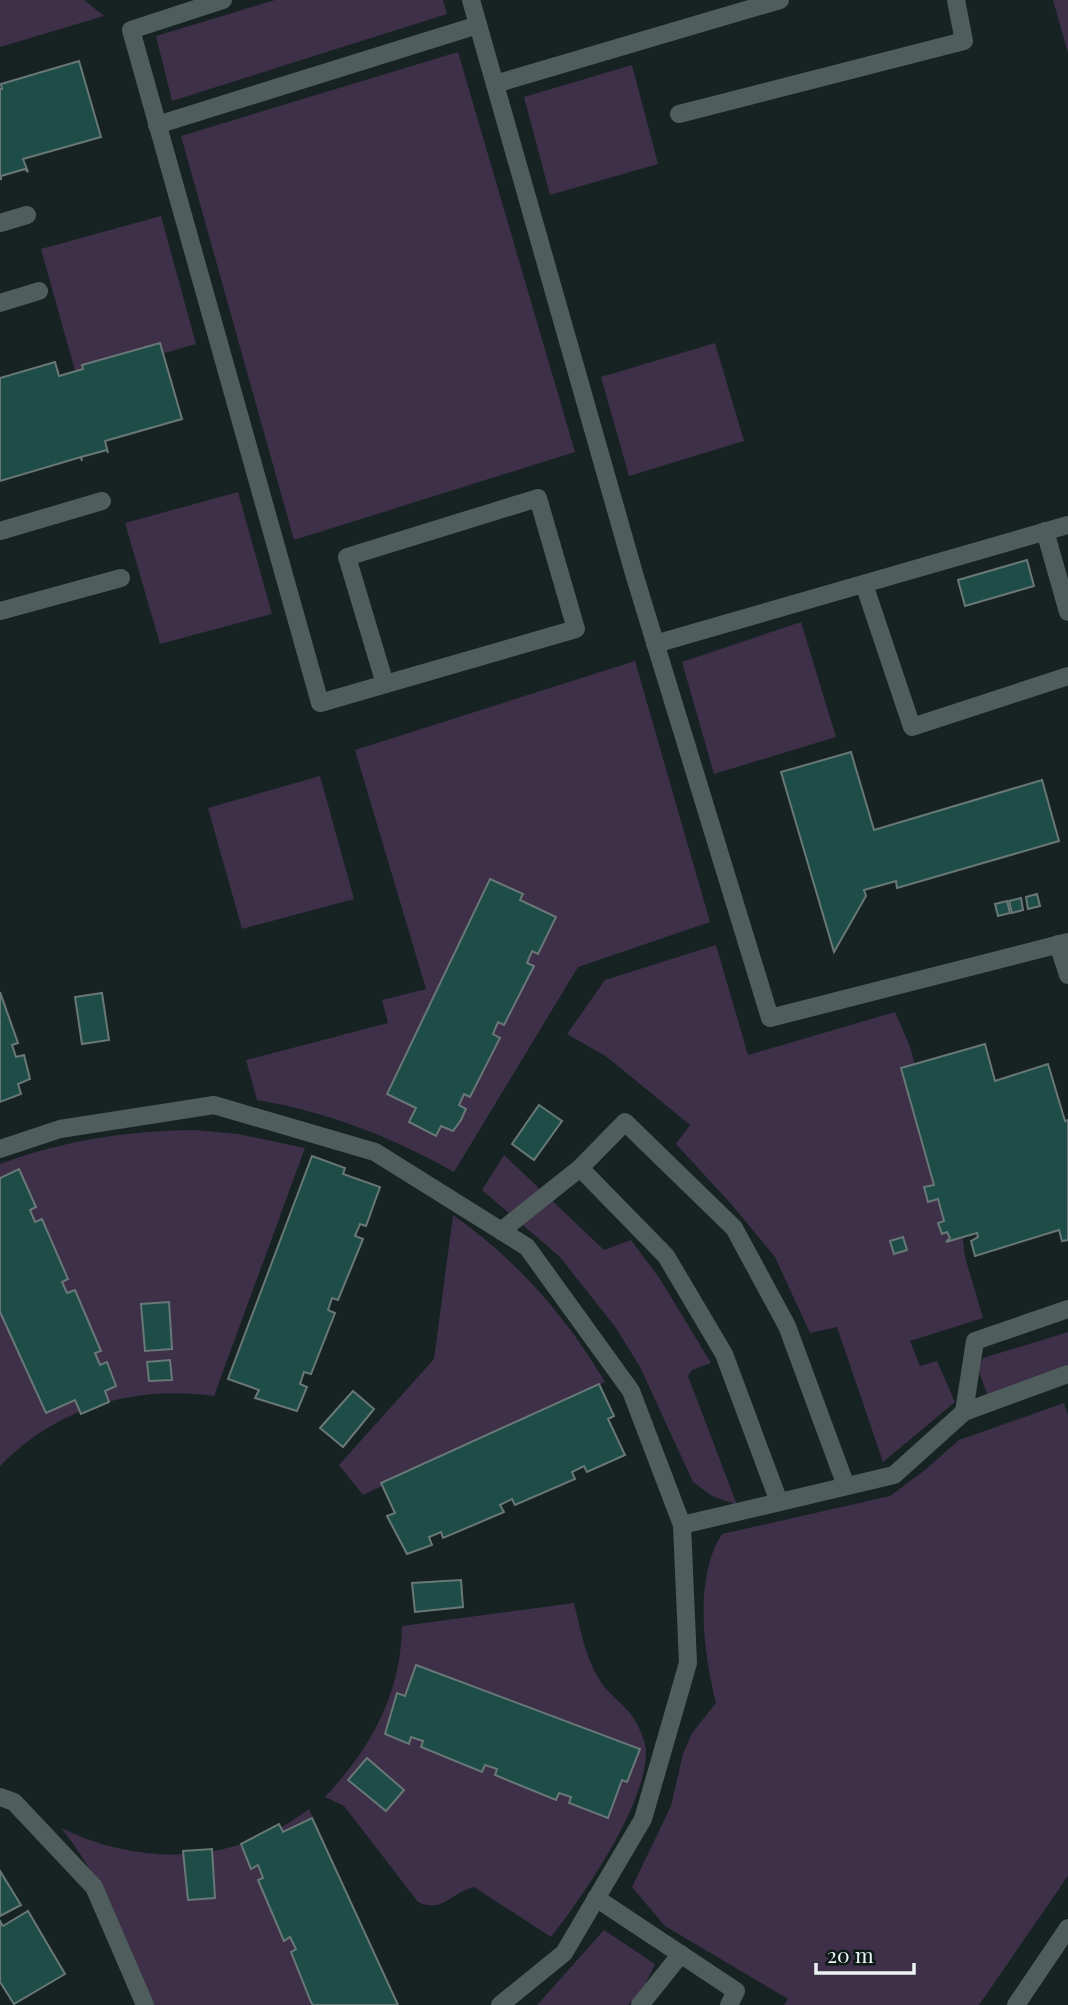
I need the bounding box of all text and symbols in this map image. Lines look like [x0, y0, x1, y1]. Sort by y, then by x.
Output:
scale bar [816, 1932, 914, 1976]
text: 20 m [827, 1940, 874, 1968]

